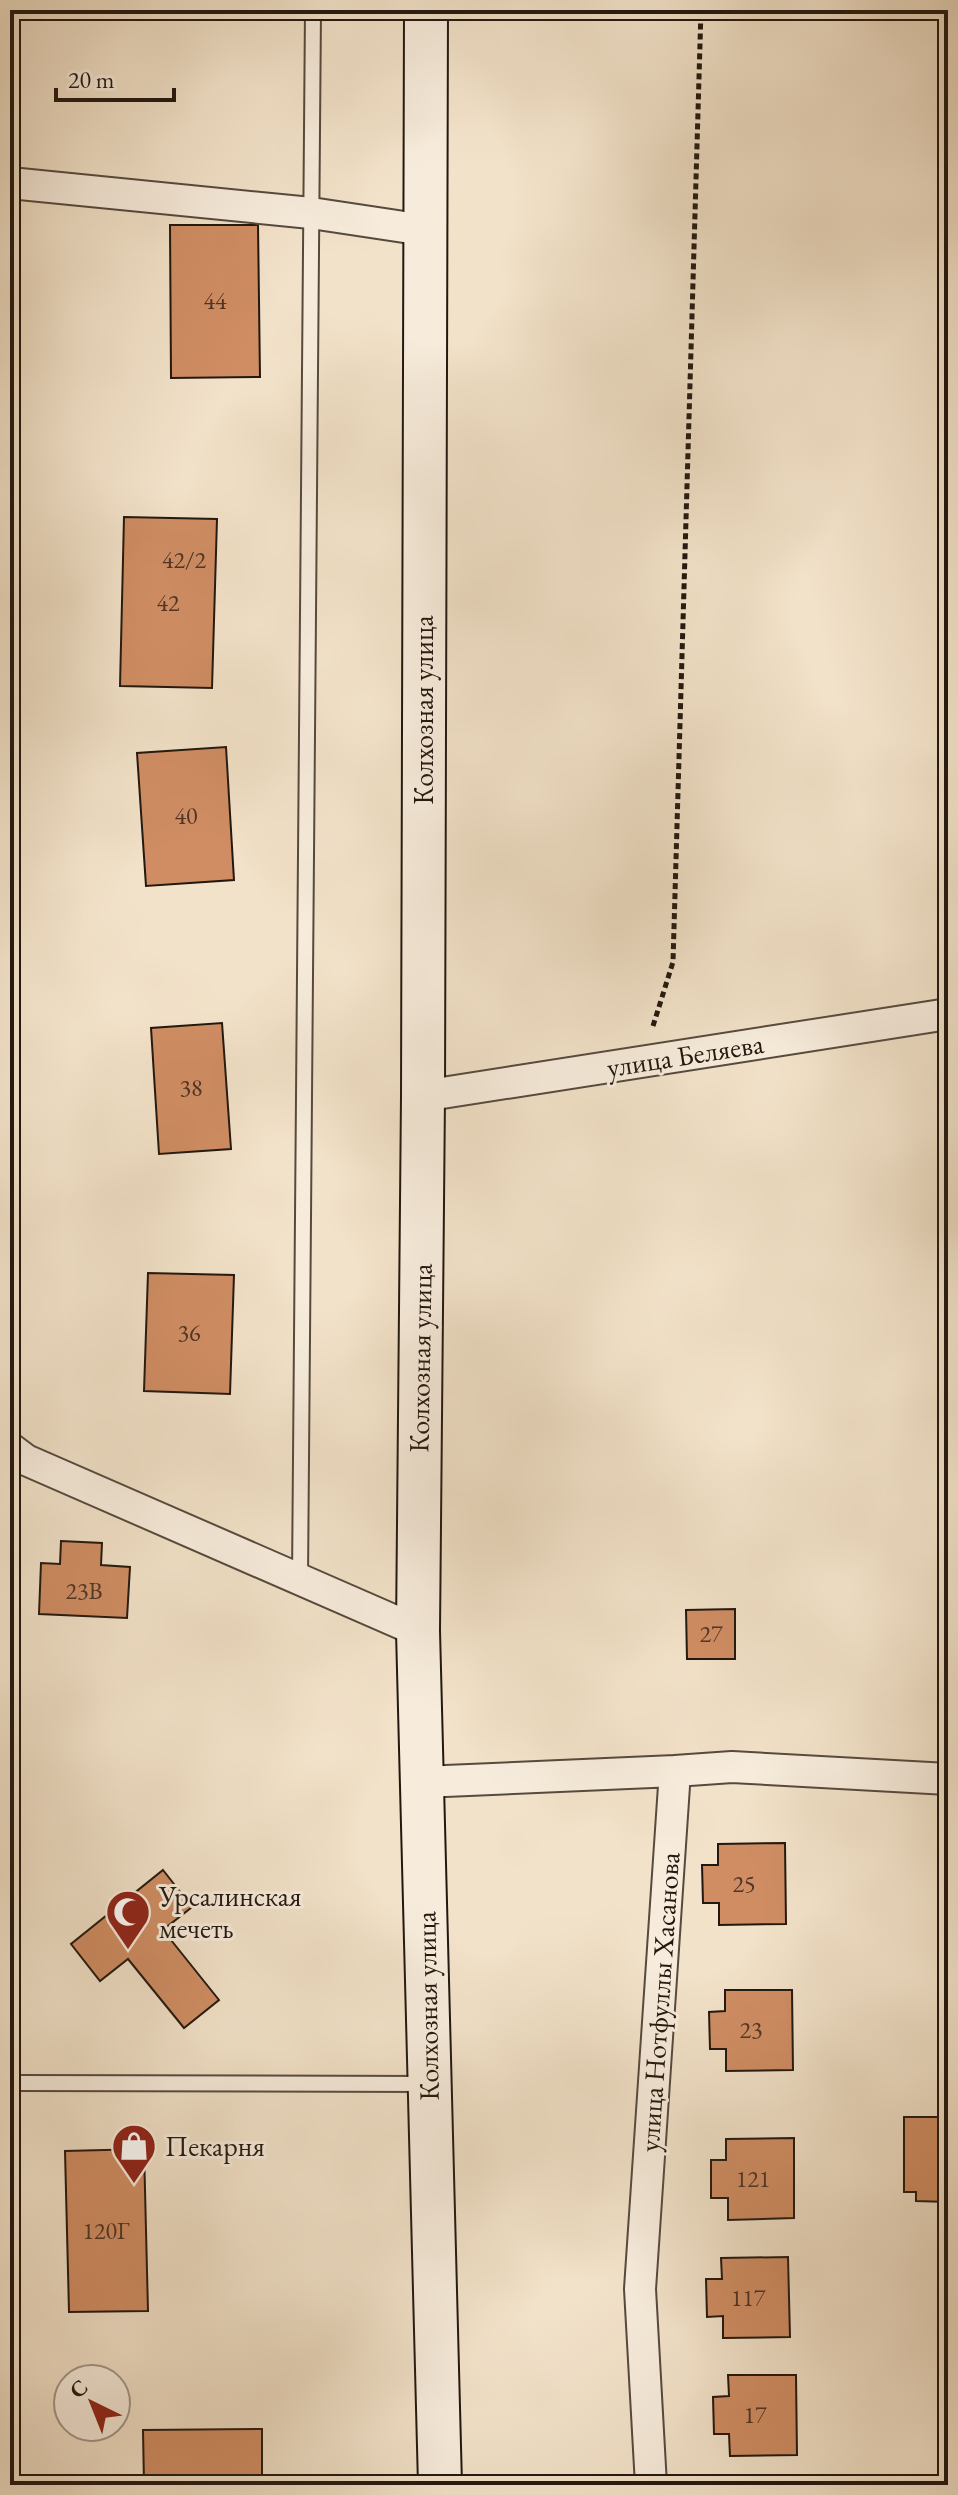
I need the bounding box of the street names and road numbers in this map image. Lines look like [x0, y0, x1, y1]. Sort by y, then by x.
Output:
street label: Колхозная улица [405, 615, 441, 805]
street label: улица Беляева [604, 1025, 767, 1085]
street label: Колхозная улица [400, 1262, 440, 1453]
street label: улица Нотфуллы Хасанова [631, 1850, 687, 2153]
street label: Колхозная улица [407, 1910, 447, 2101]

